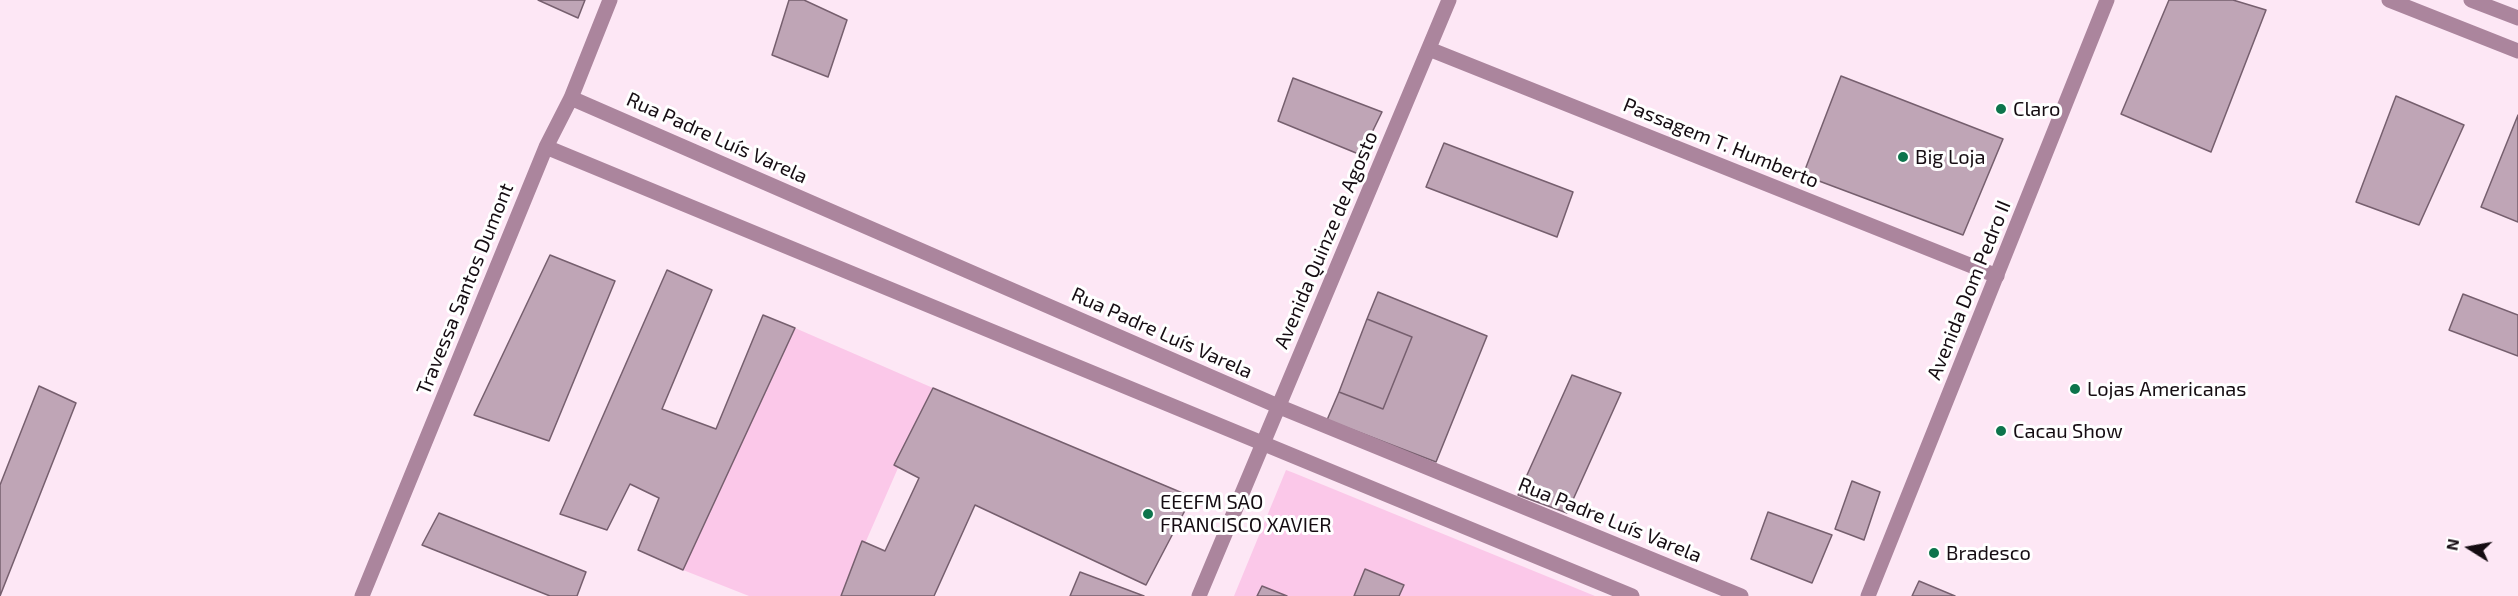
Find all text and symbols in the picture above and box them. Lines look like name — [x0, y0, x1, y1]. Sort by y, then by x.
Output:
street label: Rua Padre Luís Varela — [623, 87, 811, 189]
street label: Passagem T. Humberto — [1620, 93, 1822, 193]
place label: Claro — [2013, 97, 2060, 121]
marker: Claro — [1994, 102, 2008, 116]
street label: Avenida Quinze de Agosto — [1269, 128, 1383, 352]
place label: Big Loja — [1915, 145, 1986, 169]
marker: Big Loja — [1896, 150, 1910, 164]
street label: Travessa Santos Dumont — [412, 180, 518, 398]
street label: Avenida Dom Pedro II — [1922, 197, 2016, 383]
street label: Rua Padre Luís Varela — [1068, 282, 1256, 384]
place label: Lojas Americanas — [2087, 377, 2246, 401]
marker: Lojas Americanas — [2068, 382, 2082, 396]
place label: Cacau Show — [2013, 419, 2123, 443]
marker: Cacau Show — [1994, 424, 2008, 438]
street label: Rua Padre Luís Varela — [1515, 472, 1705, 568]
place label: EEEFM SAO FRANCISCO XAVIER — [1160, 490, 1331, 537]
marker: EEEFM SAO FRANCISCO XAVIER — [1141, 507, 1155, 521]
north arrow — [2440, 518, 2500, 578]
text: N — [2441, 537, 2462, 552]
place label: Bradesco — [1946, 541, 2031, 565]
marker: Bradesco — [1927, 546, 1941, 560]

